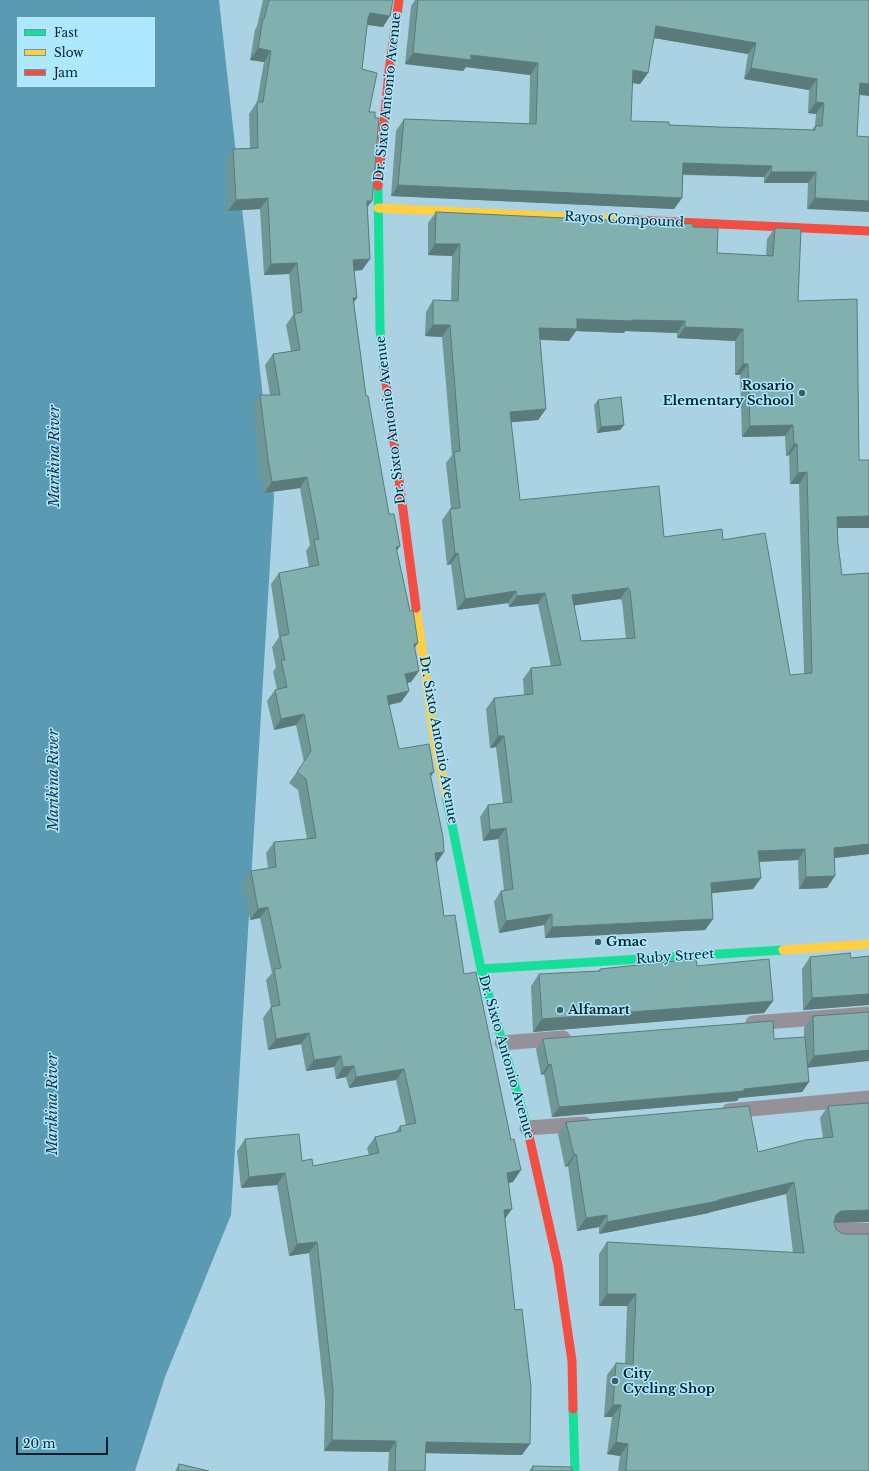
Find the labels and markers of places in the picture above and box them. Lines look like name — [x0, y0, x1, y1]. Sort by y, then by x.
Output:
place label: Rosario Elementary School — [663, 378, 794, 409]
marker: Rosario Elementary School — [797, 388, 807, 398]
place label: Gmac — [606, 934, 647, 950]
marker: Gmac — [593, 937, 603, 947]
place label: Alfamart — [568, 1002, 630, 1018]
marker: Alfamart — [555, 1005, 565, 1015]
place label: City Cycling Shop — [623, 1366, 715, 1397]
marker: City Cycling Shop — [610, 1376, 620, 1386]

